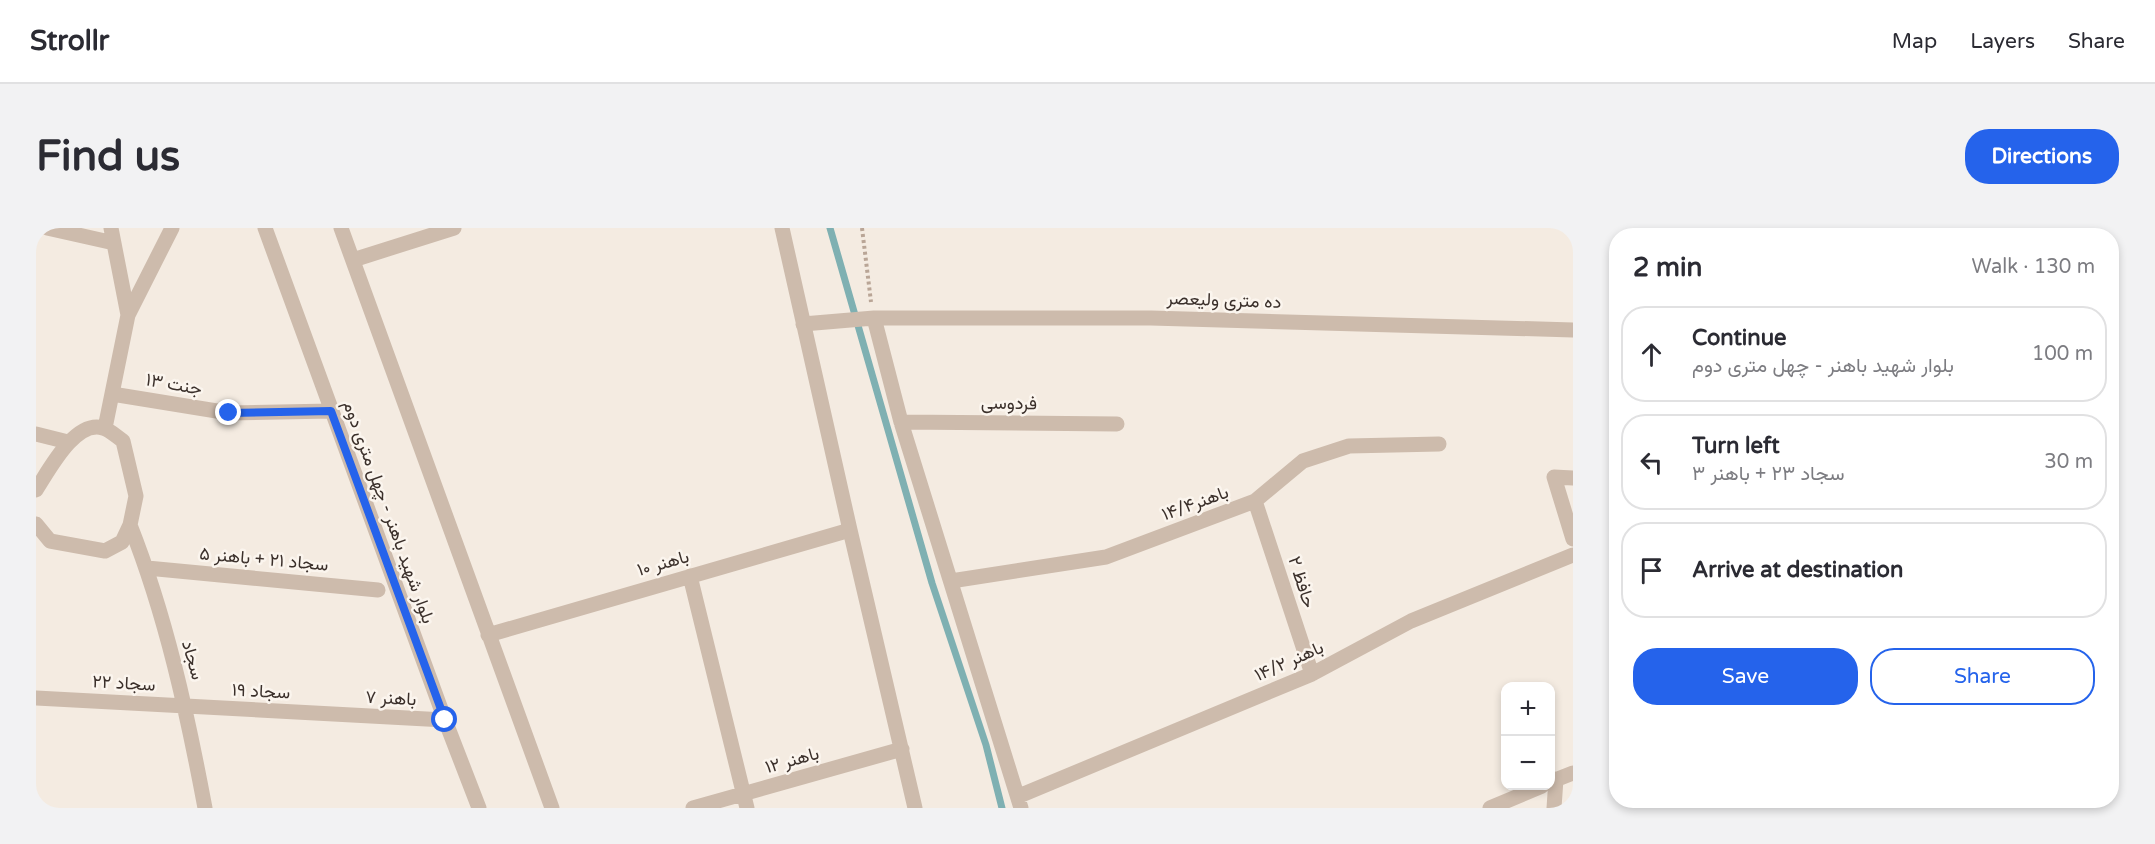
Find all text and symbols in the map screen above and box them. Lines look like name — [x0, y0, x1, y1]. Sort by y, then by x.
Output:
text: Strollr — [30, 24, 109, 58]
text: Map — [1892, 29, 1937, 54]
text: Layers — [1970, 29, 2035, 54]
text: Share — [2068, 29, 2125, 54]
button: Directions — [1965, 129, 2119, 184]
text: Find us — [36, 131, 180, 182]
text: 2 min — [1633, 252, 1702, 283]
text: Walk · 130 m — [1972, 255, 2095, 279]
street label: ده متری ولیعصر — [1165, 287, 1282, 313]
text: Continue — [1692, 325, 1787, 351]
icon: ahead — [1635, 338, 1668, 371]
text: 100 m — [2032, 342, 2093, 366]
text: بلوار شهید باهنر - چهل متری دوم — [1692, 354, 1954, 378]
street label: جنت ۱۳ — [144, 368, 204, 400]
street label: فردوسی — [981, 392, 1037, 414]
street label: بلوار شهید باهنر - چهل متری دوم — [337, 397, 440, 627]
route end — [215, 399, 241, 425]
text: Turn left — [1692, 433, 1780, 459]
icon: left — [1635, 446, 1668, 479]
text: 30 m — [2044, 450, 2093, 474]
text: سجاد ۲۳ + باهنر ۳ — [1692, 462, 1845, 486]
street label: باهنر۱۴/۴ — [1159, 481, 1231, 525]
street label: سجاد ۲۱ + باهنر ۵ — [199, 542, 329, 576]
street label: باهنر ۱۰ — [634, 545, 692, 581]
street label: حافظ ۲ — [1283, 553, 1321, 611]
icon: arrive — [1635, 554, 1668, 587]
text: Arrive at destination — [1692, 557, 1903, 583]
street label: باهنر ۱۴/۲ — [1251, 636, 1327, 686]
street label: سجاد — [177, 638, 209, 682]
button: Save — [1633, 648, 1858, 705]
button: Share — [1870, 648, 2095, 705]
street label: سجاد ۲۲ — [92, 670, 156, 696]
street label: سجاد ۱۹ — [231, 678, 291, 704]
map controls — [1501, 682, 1555, 790]
button: + — [1501, 682, 1555, 736]
street label: باهنر ۷ — [365, 686, 417, 710]
route start — [431, 706, 457, 732]
button: − — [1501, 736, 1555, 790]
street label: باهنر ۱۲ — [763, 742, 821, 778]

